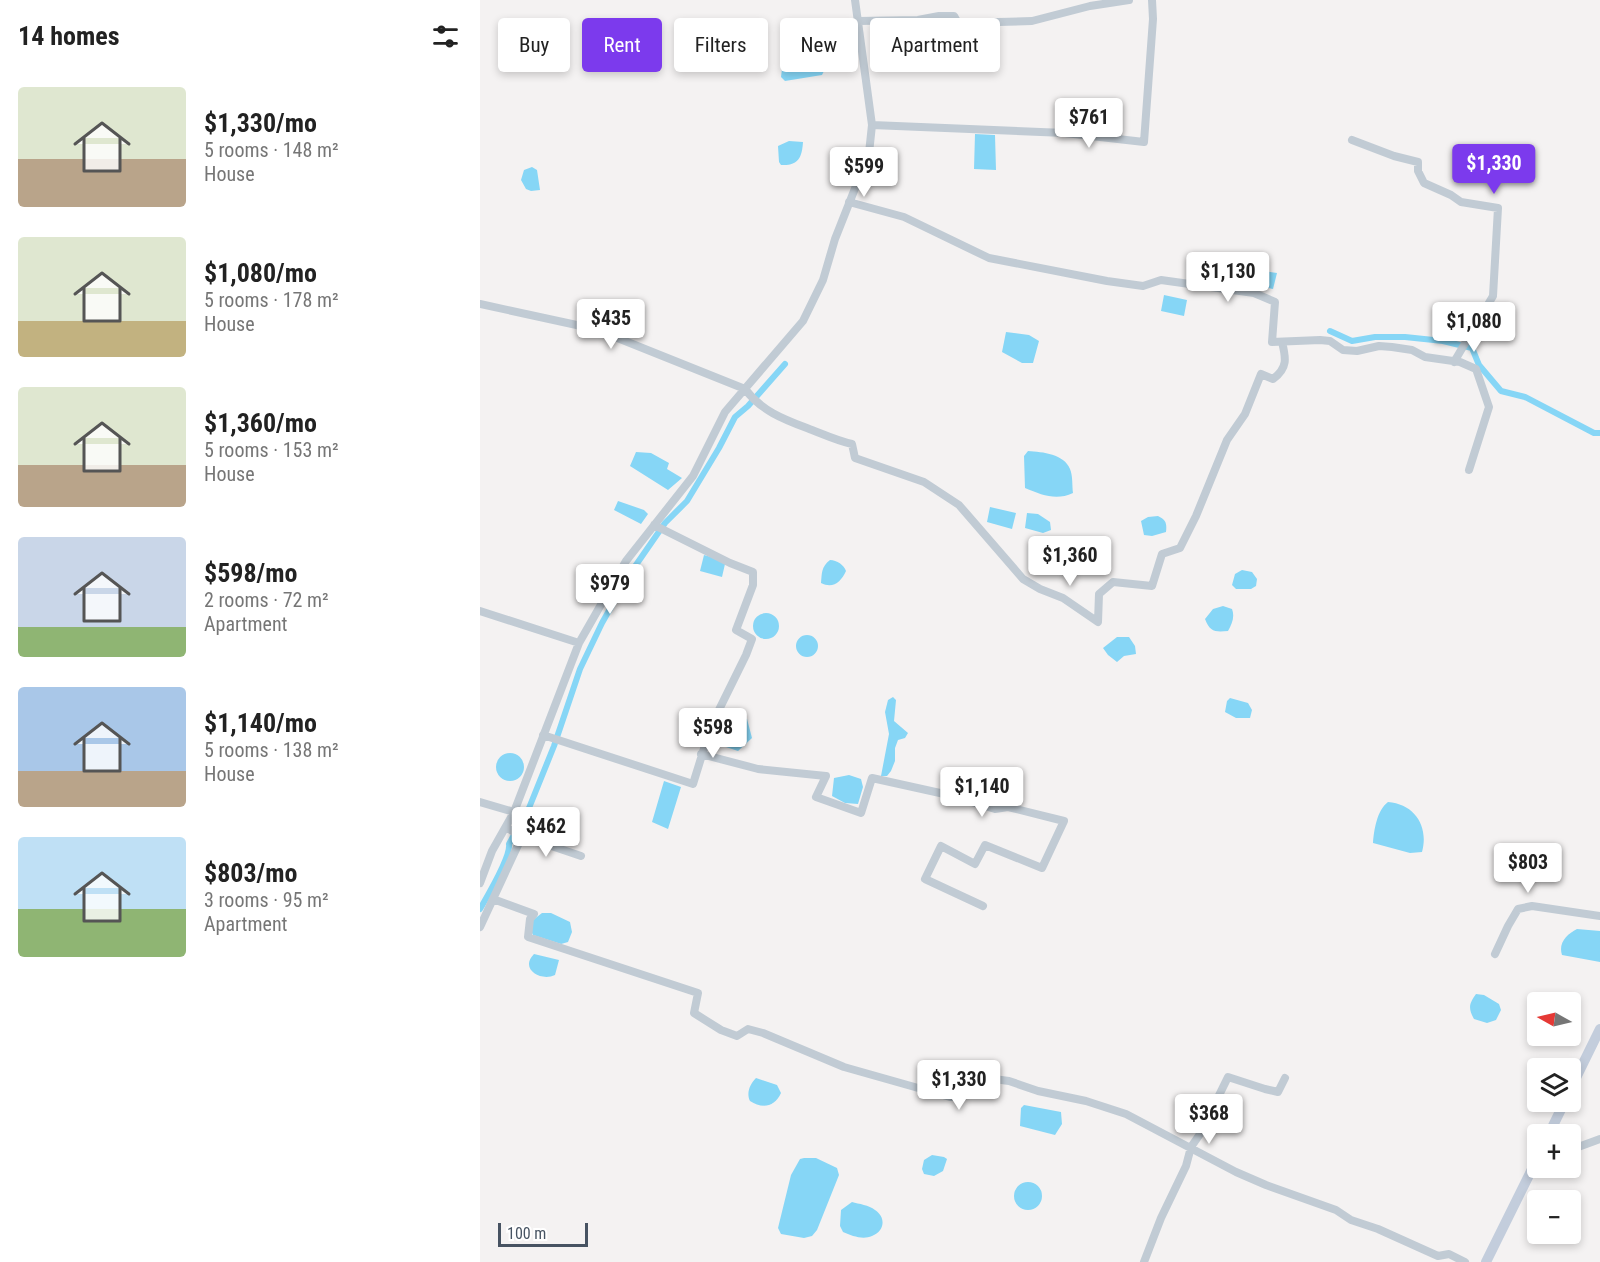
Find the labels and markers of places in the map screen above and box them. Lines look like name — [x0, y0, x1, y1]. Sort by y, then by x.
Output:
pin: $761 — [1053, 98, 1125, 149]
pin: $1,330 — [1445, 144, 1543, 195]
pin: $599 — [828, 147, 900, 198]
pin: $1,130 — [1179, 252, 1277, 303]
pin: $435 — [575, 299, 647, 350]
pin: $1,080 — [1425, 302, 1523, 353]
pin: $1,360 — [1021, 536, 1119, 587]
pin: $979 — [574, 564, 646, 615]
pin: $598 — [677, 708, 749, 759]
pin: $1,140 — [933, 767, 1031, 818]
pin: $462 — [510, 807, 582, 858]
pin: $803 — [1492, 843, 1564, 894]
pin: $1,330 — [910, 1060, 1008, 1111]
pin: $368 — [1173, 1094, 1245, 1145]

